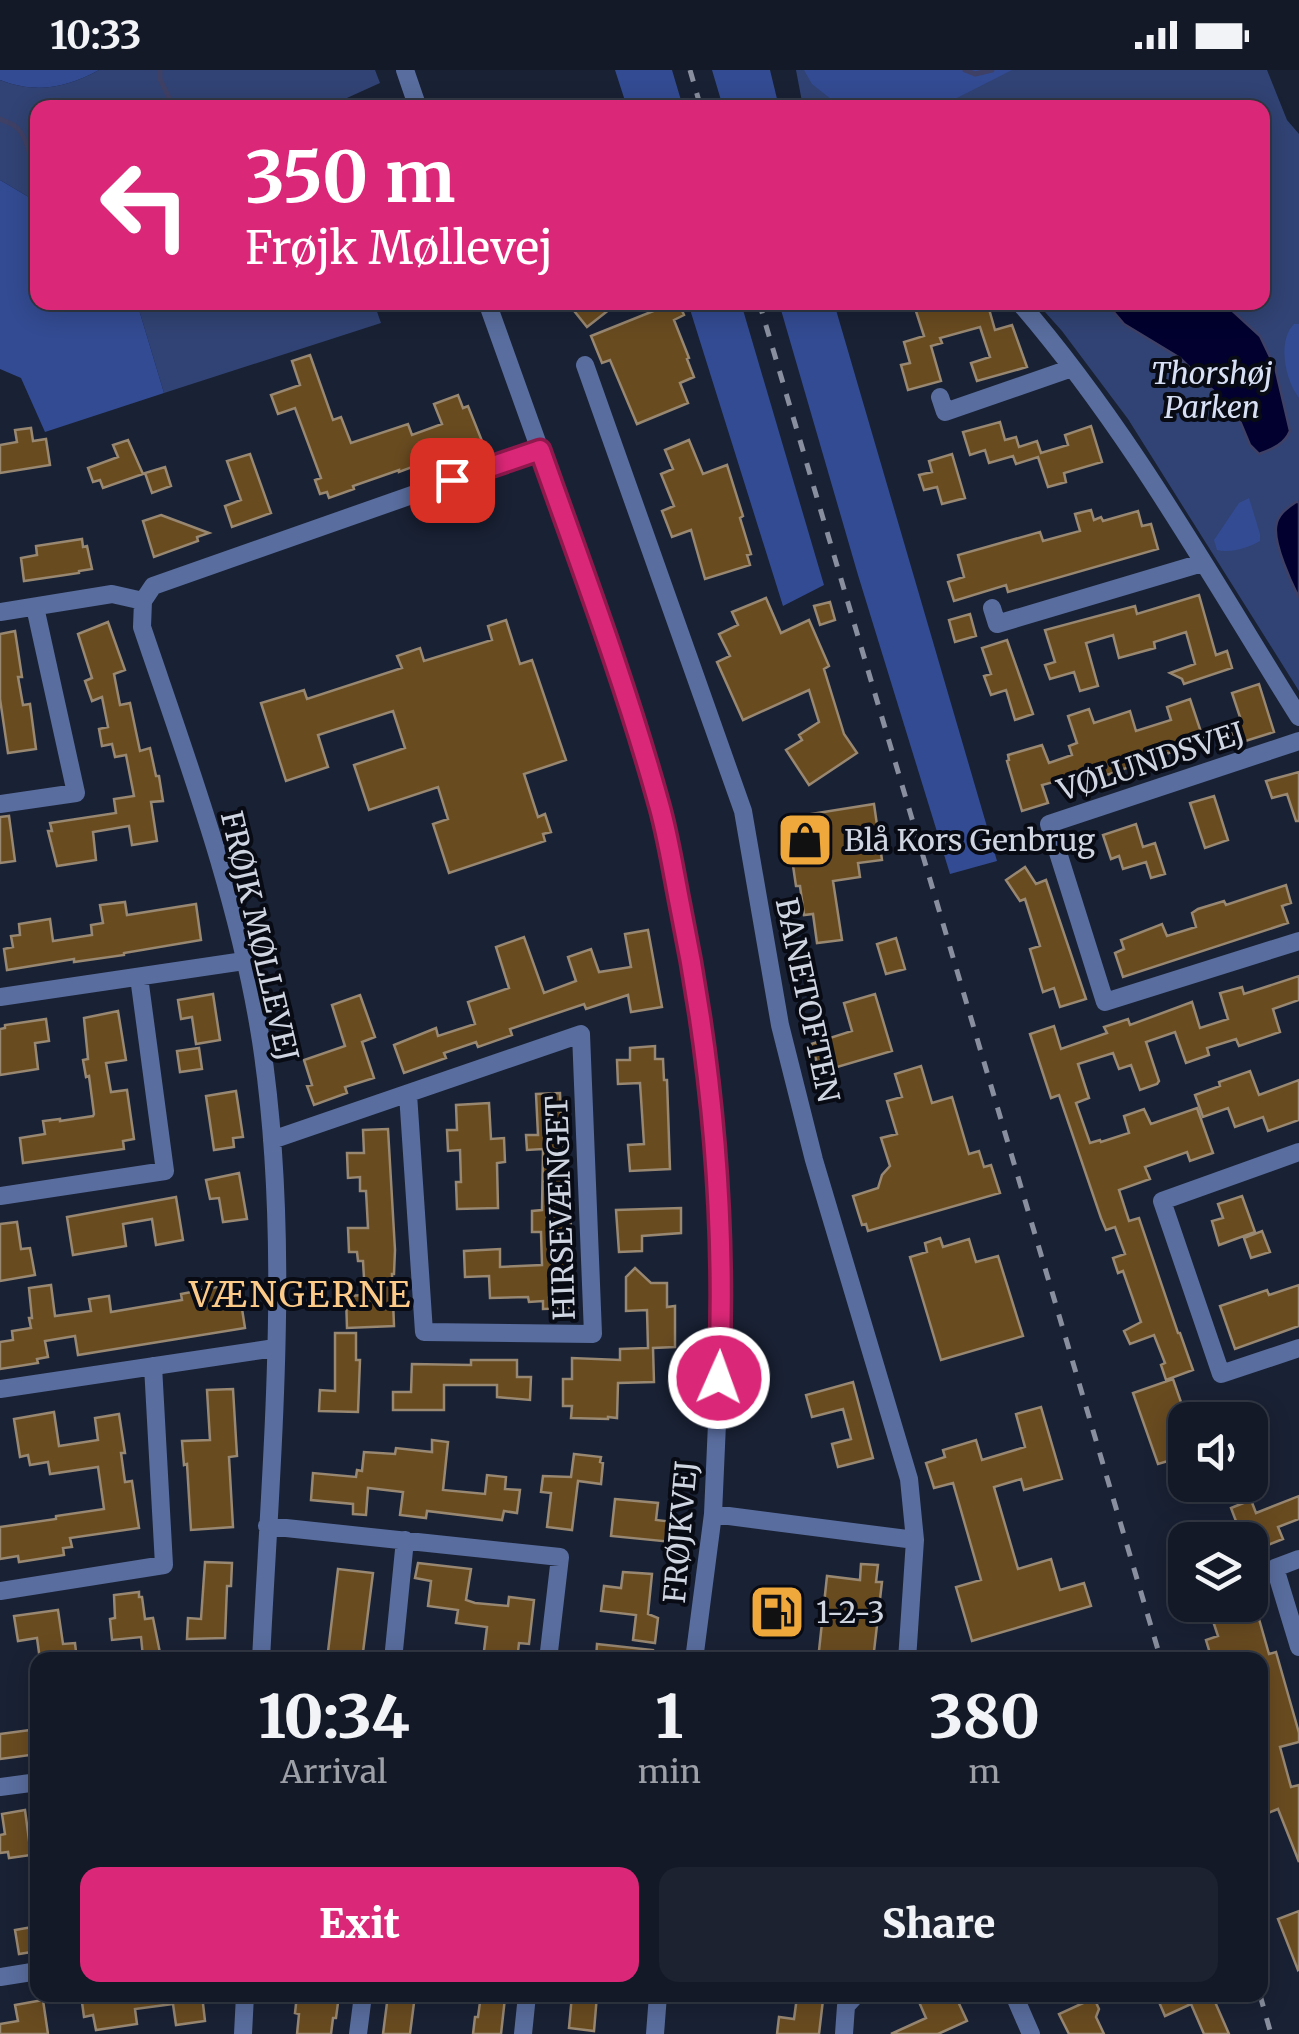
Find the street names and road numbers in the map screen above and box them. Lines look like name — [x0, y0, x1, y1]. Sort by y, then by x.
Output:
street label: VØLUNDSVEJ — [1052, 713, 1249, 809]
street label: FRØJK MØLLEVEJ — [213, 807, 307, 1065]
street label: BANETOFTEN — [768, 894, 848, 1106]
street label: HIRSEVÆNGET — [537, 1095, 583, 1321]
street label: FRØJKVEJ — [655, 1459, 705, 1605]

